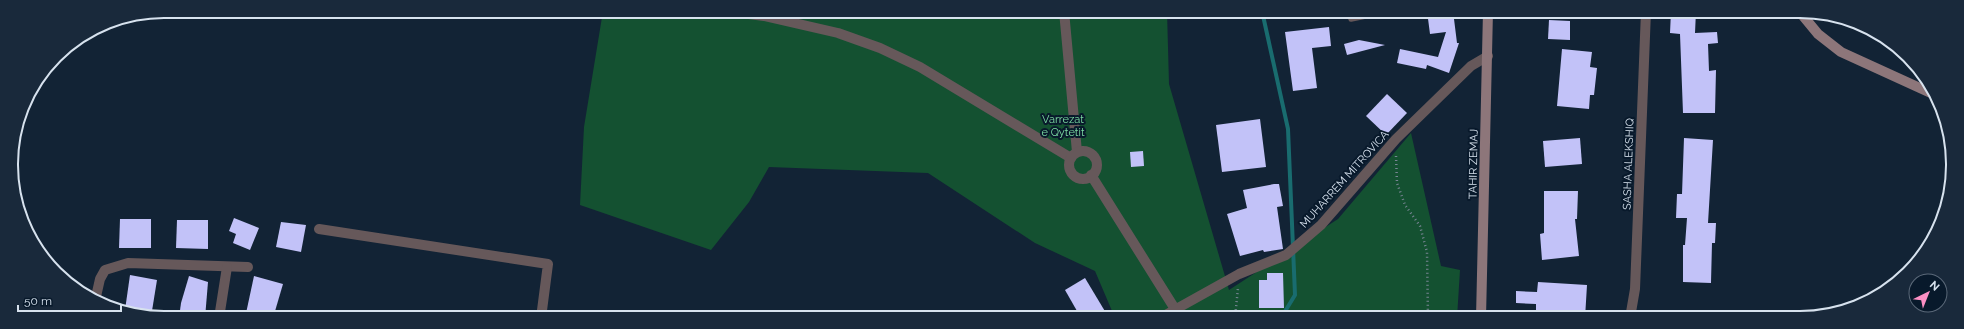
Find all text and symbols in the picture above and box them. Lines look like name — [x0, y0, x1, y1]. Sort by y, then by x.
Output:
park label: Varrezat e Qytetit — [1041, 113, 1085, 139]
street label: SASHA ALEKSHIQ — [1620, 118, 1637, 210]
street label: MUHARREM MITROVICA — [1297, 128, 1392, 231]
street label: TAHIR ZEMAJ — [1466, 129, 1481, 199]
north arrow — [1908, 273, 1948, 313]
text: N — [1927, 278, 1942, 294]
scale bar — [18, 287, 121, 313]
text: 50 m — [24, 294, 52, 308]

